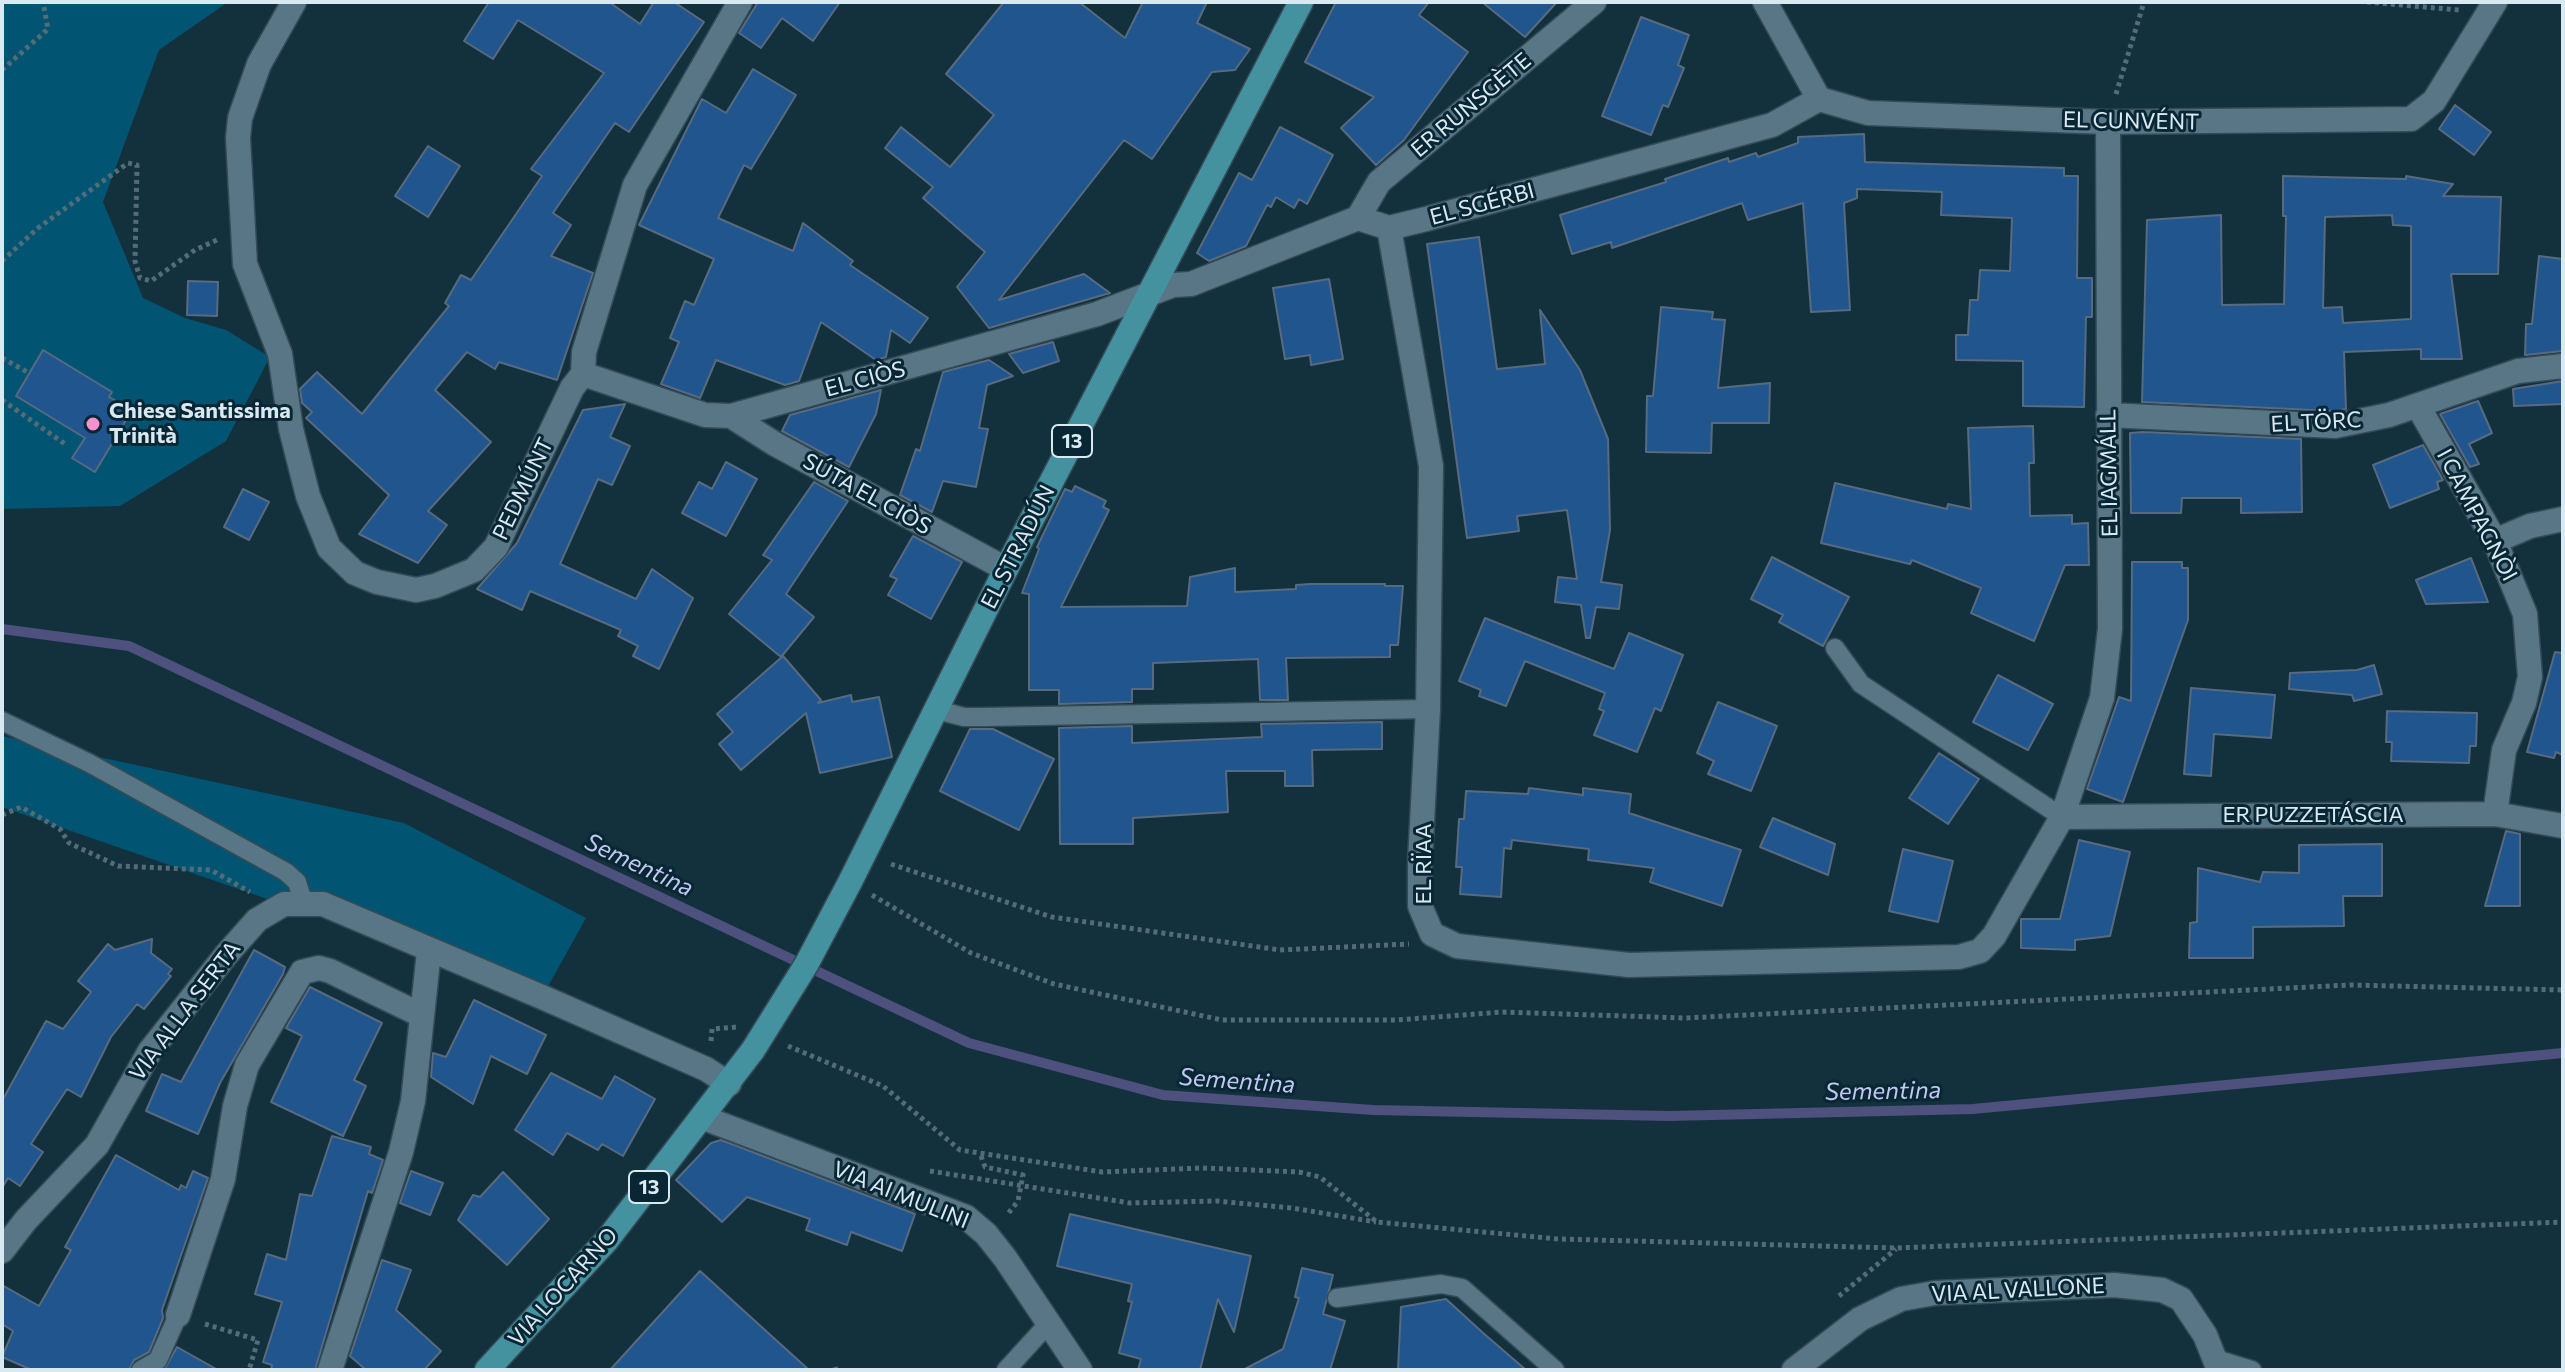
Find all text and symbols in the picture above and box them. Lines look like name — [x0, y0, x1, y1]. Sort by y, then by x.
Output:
street label: ER RUNSGÈTE — [1406, 47, 1536, 163]
street label: EL CUNVÉNT — [2063, 107, 2199, 135]
street label: EL SGÉRBI — [1427, 177, 1537, 231]
street label: EL CIÒS — [822, 356, 908, 402]
place label: Chiese Santissima Trinità — [109, 398, 291, 450]
street label: EL TÖRC — [2270, 406, 2362, 438]
street label: EL IAGMÁLL — [2095, 409, 2123, 537]
marker: Chiese Santissima Trinità — [84, 415, 102, 433]
road number: 13 — [1052, 425, 1092, 457]
street label: PEDMÚNT — [487, 434, 559, 544]
street label: I CAMPAGNÒI — [2431, 444, 2523, 586]
street label: SÚTA EL CIÒS — [798, 448, 936, 540]
street label: EL STRADÚN — [976, 481, 1060, 613]
street label: ER PUZZETÁSCIA — [2222, 802, 2404, 828]
street label: EL RÏAA — [1411, 823, 1437, 905]
water label: Sementina — [580, 827, 698, 903]
street label: VIA ALLA SERTA — [124, 936, 246, 1086]
water label: Sementina — [1178, 1063, 1296, 1099]
water label: Sementina — [1825, 1076, 1941, 1106]
street label: VIA AI MULINI — [829, 1156, 973, 1234]
road number: 13 — [629, 1171, 669, 1203]
street label: VIA LOCARNO — [503, 1222, 623, 1352]
street label: VIA AL VALLONE — [1931, 1272, 2105, 1308]

